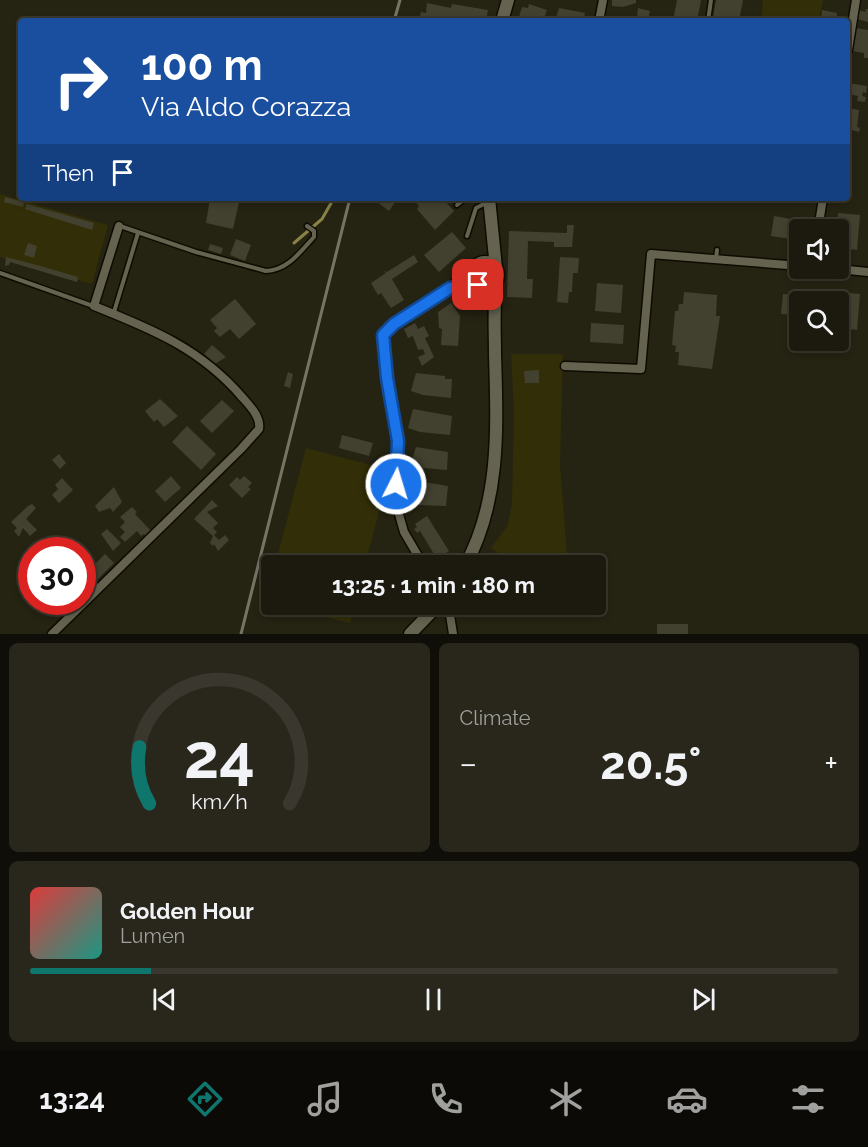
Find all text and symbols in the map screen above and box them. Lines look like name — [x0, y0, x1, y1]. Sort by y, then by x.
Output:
text: 100 m — [141, 41, 263, 90]
icon: right — [42, 42, 120, 120]
text: Via Aldo Corazza — [141, 91, 351, 122]
icon: arrive — [106, 156, 139, 189]
text: Then — [42, 160, 94, 186]
map controls — [789, 219, 849, 351]
button: sound — [789, 219, 849, 279]
pin — [452, 259, 503, 310]
icon: arrive — [461, 268, 494, 301]
button: search — [789, 291, 849, 351]
position arrow — [364, 452, 428, 516]
speed limit sign: 30 — [18, 537, 96, 615]
text: 13:25 · 1 min · 180 m — [332, 572, 535, 598]
text: Climate — [460, 706, 531, 730]
text: 24 — [184, 719, 255, 793]
text: 20.5° — [600, 737, 701, 790]
text: − — [460, 744, 477, 783]
text: + — [824, 744, 838, 783]
text: km/h — [191, 790, 248, 815]
text: Golden Hour — [120, 898, 254, 924]
text: Lumen — [120, 924, 185, 948]
icon: previous — [148, 983, 181, 1016]
icon: pause — [417, 983, 450, 1016]
icon: next — [687, 983, 720, 1016]
icon: directions — [184, 1078, 226, 1120]
icon: music — [304, 1078, 346, 1120]
icon: phone — [425, 1078, 467, 1120]
icon: climate — [545, 1078, 587, 1120]
icon: car — [666, 1078, 708, 1120]
icon: filters — [787, 1078, 829, 1120]
text: 13:24 — [39, 1084, 105, 1115]

